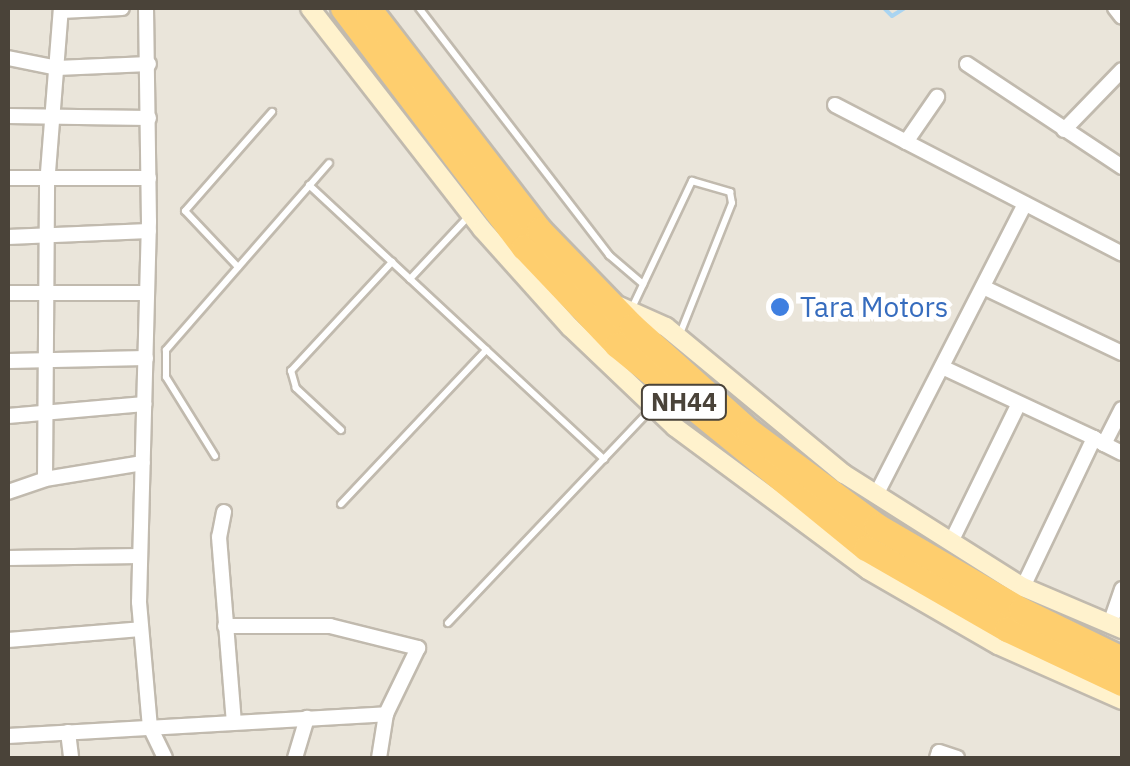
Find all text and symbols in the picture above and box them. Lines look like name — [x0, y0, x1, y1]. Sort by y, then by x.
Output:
place label: Tara Motors — [800, 290, 948, 324]
marker: Tara Motors — [769, 296, 791, 318]
road number: NH44 — [639, 382, 729, 422]

